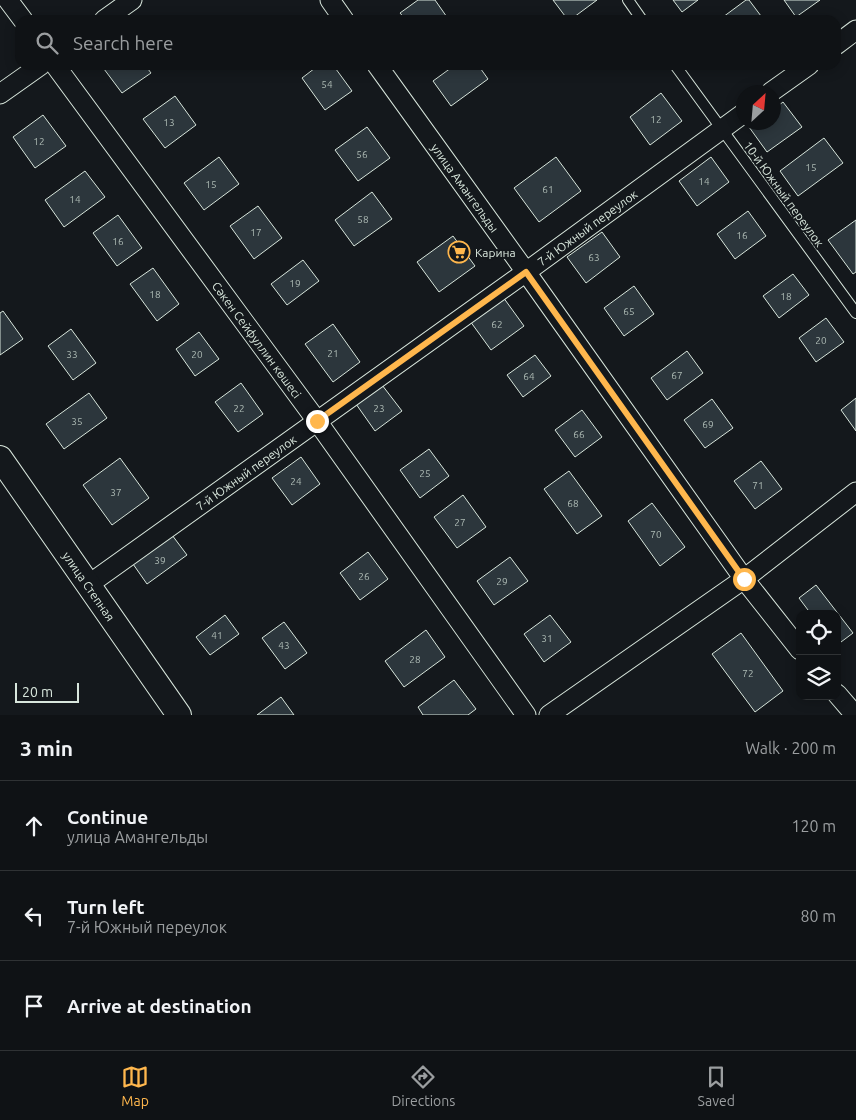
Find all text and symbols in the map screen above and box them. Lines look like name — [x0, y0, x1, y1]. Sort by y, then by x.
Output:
search box — [15, 15, 841, 70]
icon: search — [33, 29, 61, 57]
text: Search here — [73, 32, 173, 54]
house number: 54 — [321, 79, 333, 90]
north arrow — [736, 85, 781, 130]
house number: 12 — [650, 114, 662, 125]
house number: 13 — [163, 117, 175, 128]
house number: 12 — [33, 136, 45, 147]
street label: 10-й Южный переулок — [741, 139, 827, 249]
street label: улица Амангельды — [429, 141, 501, 234]
house number: 56 — [356, 149, 368, 160]
house number: 15 — [805, 162, 817, 173]
house number: 14 — [698, 176, 710, 187]
house number: 15 — [205, 179, 217, 190]
house number: 61 — [542, 184, 554, 195]
street label: 7-й Южный переулок — [535, 187, 639, 268]
house number: 14 — [69, 194, 81, 205]
house number: 58 — [357, 214, 369, 225]
house number: 17 — [250, 227, 262, 238]
house number: 16 — [736, 230, 748, 241]
house number: 16 — [112, 236, 124, 247]
supermarket icon: Карина — [447, 240, 471, 264]
place label: Карина — [475, 246, 516, 259]
house number: 63 — [588, 252, 600, 263]
house number: 19 — [289, 278, 301, 289]
street label: Сәкен Сейфуллин көшесі — [210, 279, 304, 400]
house number: 18 — [149, 289, 161, 300]
house number: 18 — [780, 291, 792, 302]
house number: 65 — [623, 306, 635, 317]
house number: 62 — [491, 319, 503, 330]
house number: 20 — [815, 335, 827, 346]
house number: 21 — [327, 348, 339, 359]
house number: 33 — [66, 349, 78, 360]
house number: 20 — [191, 349, 203, 360]
house number: 67 — [671, 370, 683, 381]
house number: 64 — [523, 371, 535, 382]
house number: 22 — [233, 403, 245, 414]
house number: 23 — [373, 403, 385, 414]
route end — [306, 410, 329, 433]
house number: 35 — [71, 416, 83, 427]
house number: 69 — [702, 419, 714, 430]
house number: 66 — [573, 429, 585, 440]
street label: 7-й Южный переулок — [193, 432, 298, 512]
house number: 25 — [419, 468, 431, 479]
house number: 24 — [290, 476, 302, 487]
house number: 71 — [752, 480, 764, 491]
house number: 37 — [110, 487, 122, 498]
house number: 68 — [567, 498, 579, 509]
house number: 27 — [454, 517, 466, 528]
house number: 70 — [650, 529, 662, 540]
street label: улица Степная — [61, 549, 118, 623]
house number: 39 — [154, 555, 166, 566]
route start — [733, 568, 756, 591]
house number: 26 — [358, 571, 370, 582]
house number: 29 — [496, 576, 508, 587]
map controls — [796, 610, 841, 700]
button: locate — [796, 610, 841, 655]
house number: 41 — [211, 630, 223, 641]
house number: 31 — [541, 633, 553, 644]
house number: 43 — [278, 640, 290, 651]
house number: 28 — [409, 654, 421, 665]
button: layers — [796, 655, 841, 700]
house number: 72 — [742, 668, 754, 679]
scale bar — [15, 680, 79, 703]
text: 20 m — [22, 684, 53, 700]
text: 3 min — [20, 736, 73, 760]
text: Walk · 200 m — [745, 739, 836, 757]
text: Continue — [67, 806, 148, 828]
icon: ahead — [20, 812, 48, 840]
text: 120 m — [791, 817, 836, 835]
text: улица Амангельды — [67, 828, 208, 846]
text: Turn left — [67, 896, 145, 918]
icon: left — [20, 902, 48, 930]
text: 80 m — [800, 907, 836, 925]
text: 7-й Южный переулок — [67, 918, 227, 936]
icon: arrive — [20, 992, 48, 1020]
text: Arrive at destination — [67, 995, 252, 1017]
tab: Map — [121, 1063, 149, 1109]
tab: Directions — [391, 1063, 455, 1109]
tab: Saved — [698, 1063, 735, 1109]

